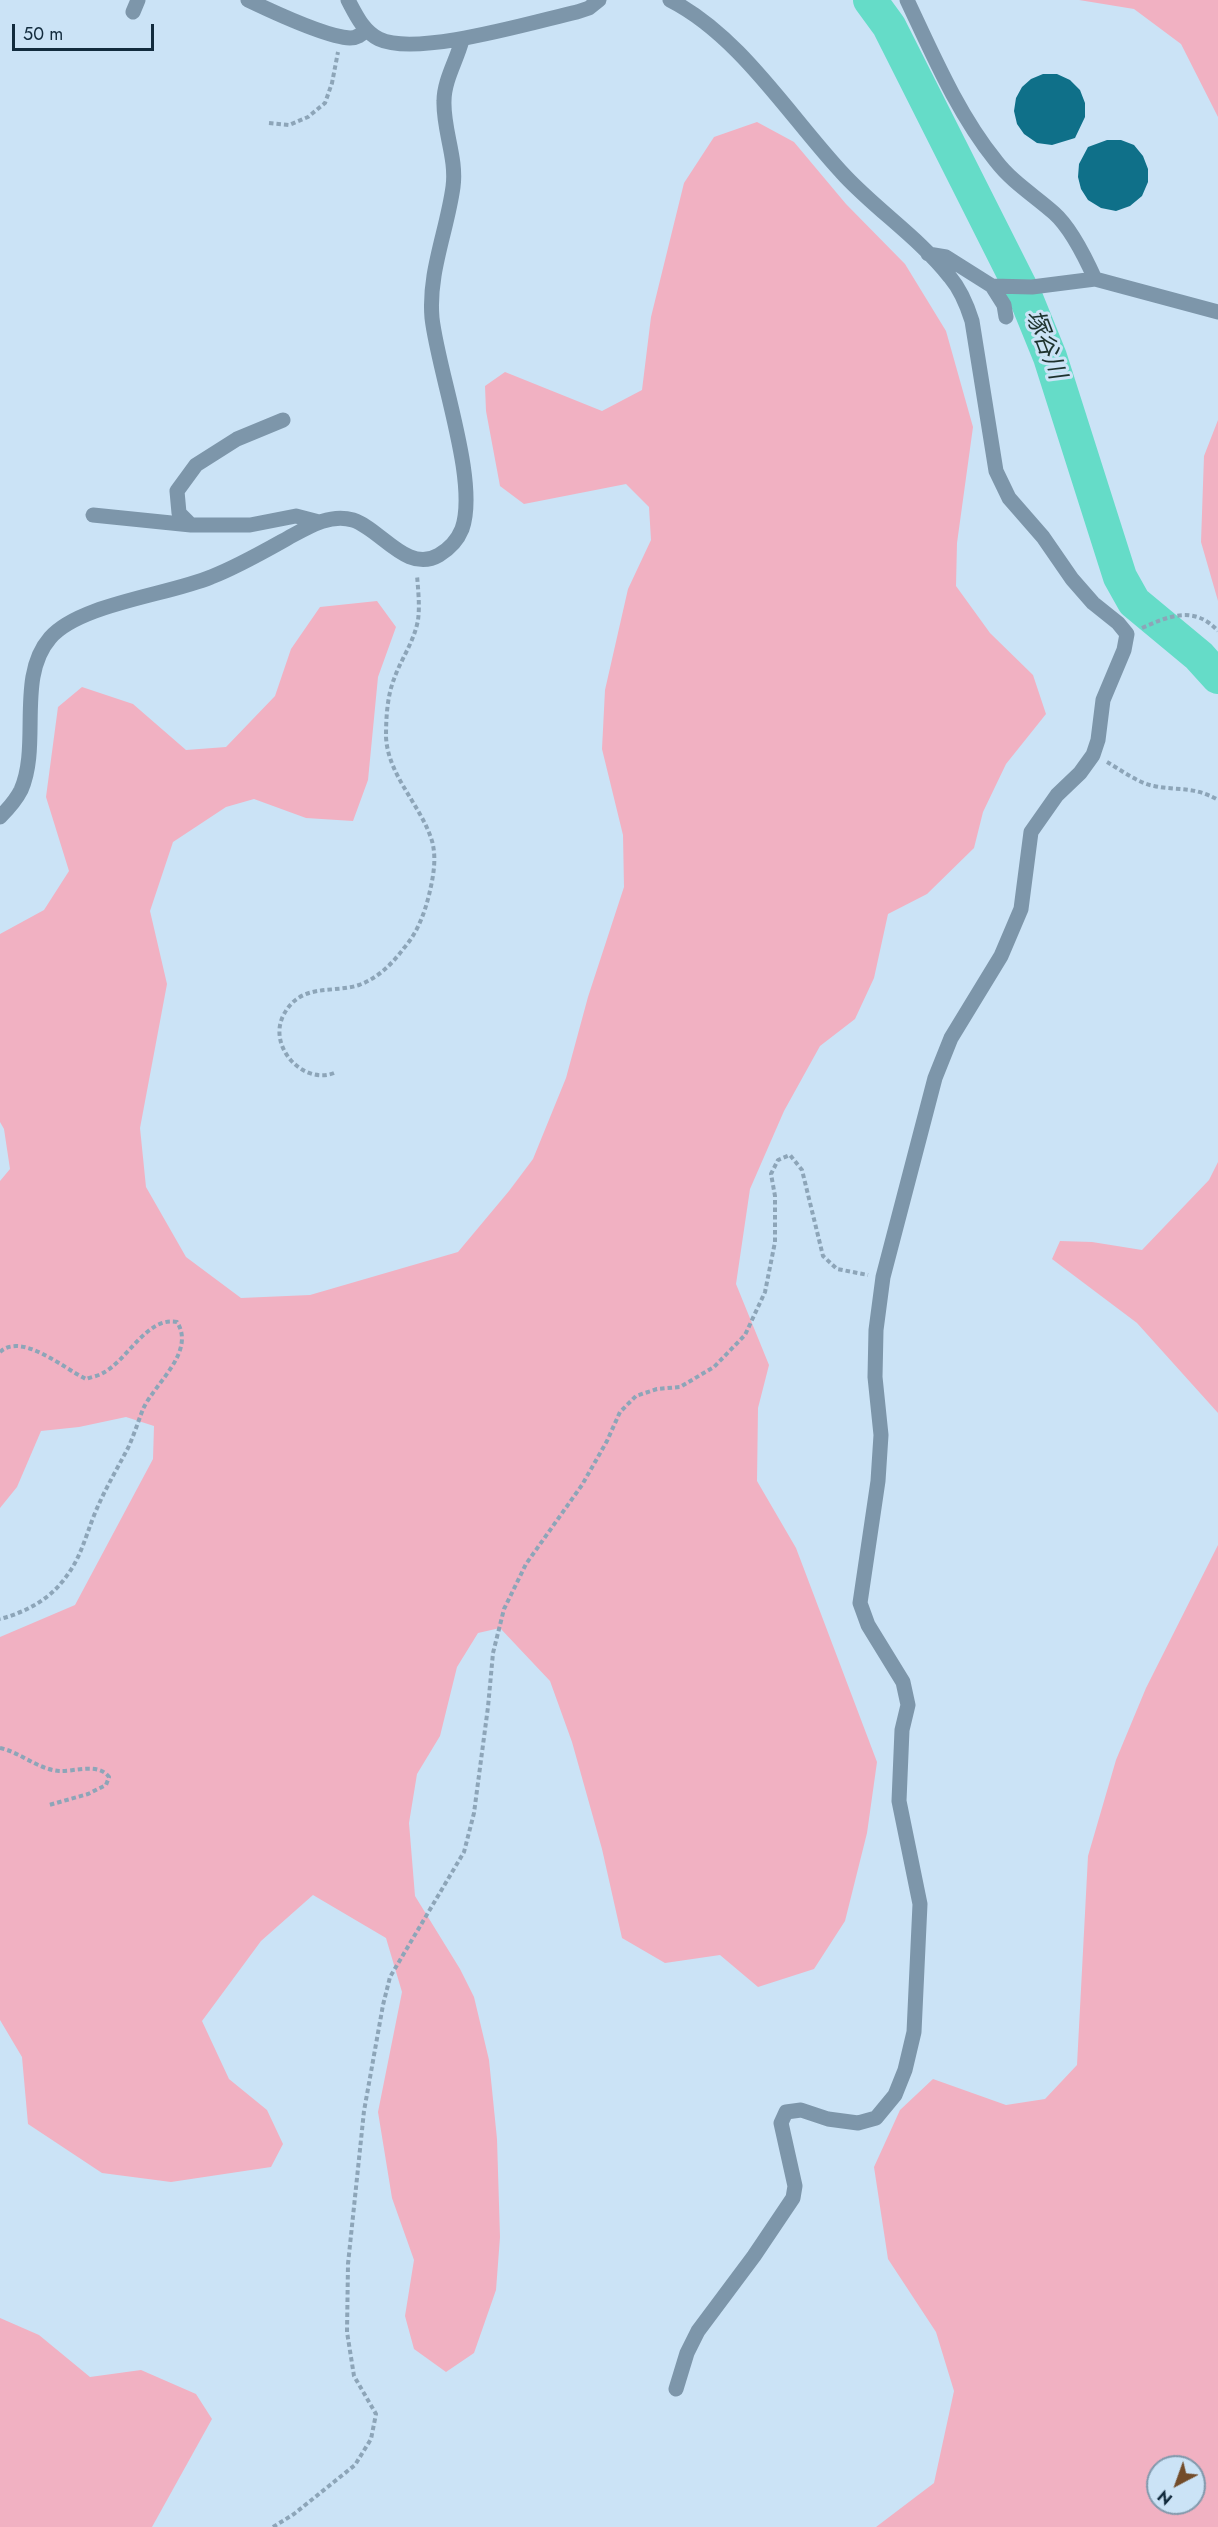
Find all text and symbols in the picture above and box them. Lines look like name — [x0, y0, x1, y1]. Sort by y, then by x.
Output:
scale bar — [15, 12, 158, 50]
text: 50 m — [23, 21, 63, 47]
water label: 塚谷川 — [1018, 306, 1070, 384]
north arrow — [1146, 2455, 1206, 2515]
text: N — [1153, 2485, 1178, 2510]

